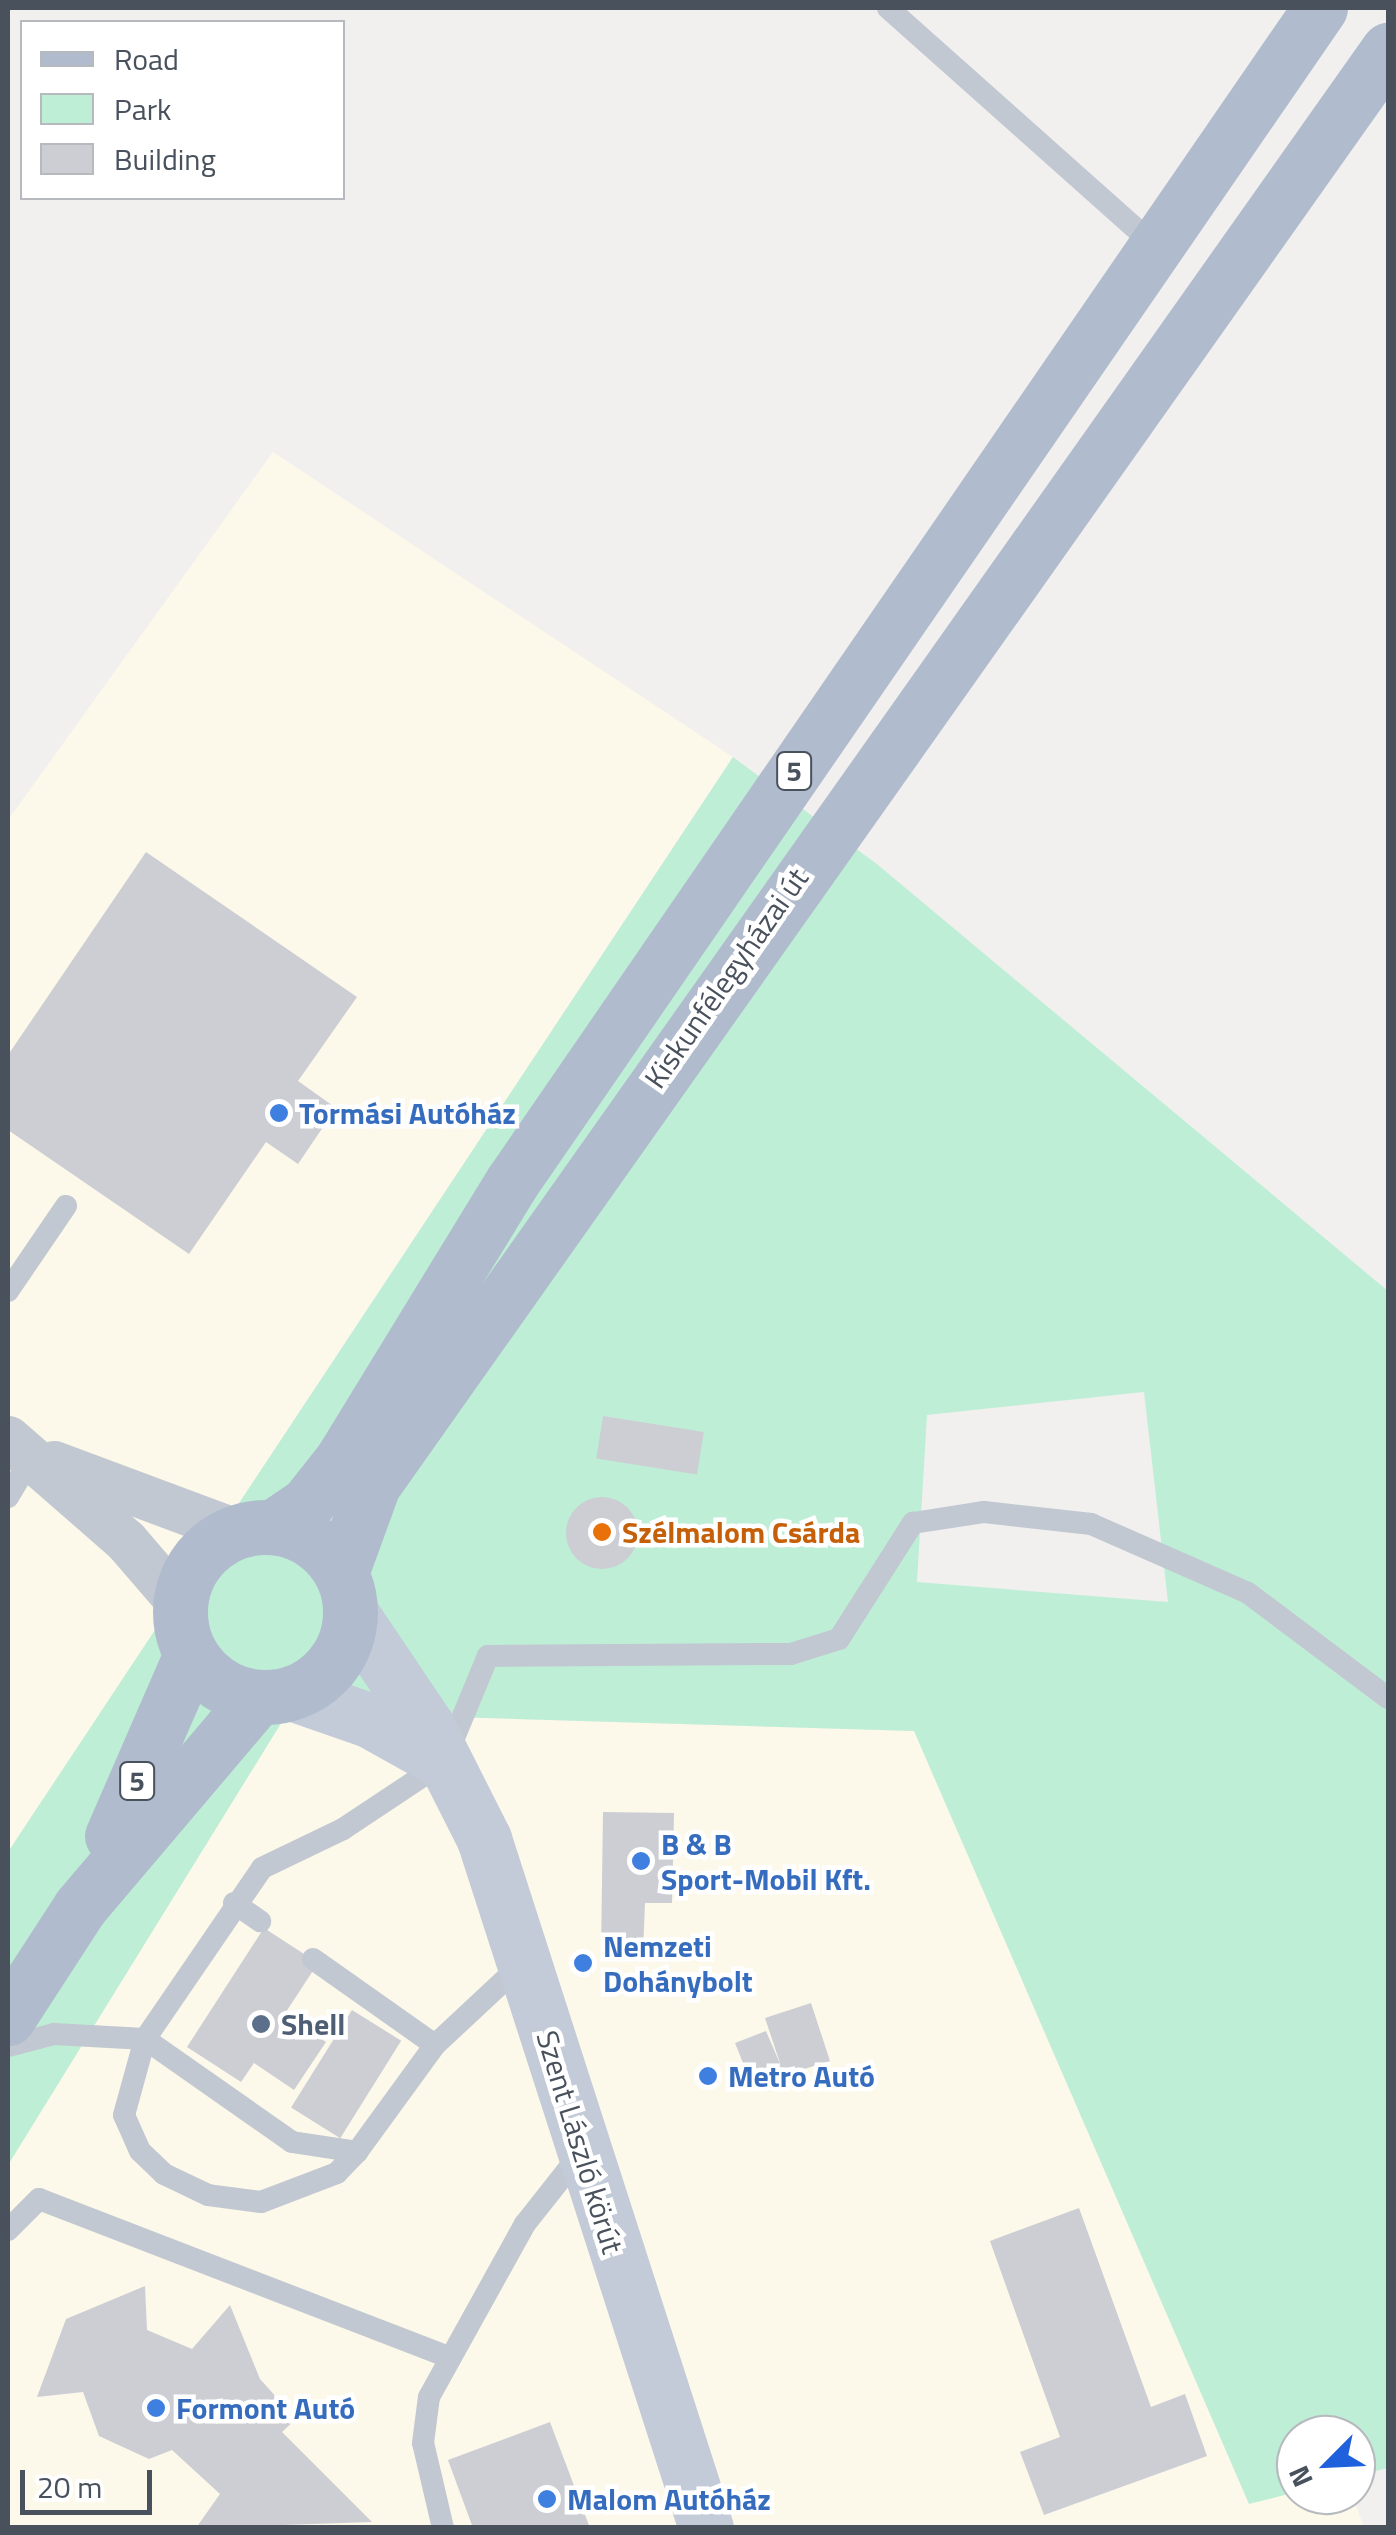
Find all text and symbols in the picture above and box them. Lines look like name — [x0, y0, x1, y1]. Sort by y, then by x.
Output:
legend — [20, 20, 345, 200]
text: Road — [114, 36, 179, 82]
text: Park — [114, 86, 171, 132]
text: Building — [114, 136, 216, 182]
road number: 5 — [774, 748, 814, 794]
street label: Kiskunfélegyházai út — [637, 861, 815, 1095]
place label: Tormási Autóház — [299, 1095, 516, 1131]
marker: Tormási Autóház — [268, 1102, 290, 1124]
place label: Szélmalom Csárda — [622, 1514, 860, 1550]
marker: Szélmalom Csárda — [591, 1521, 613, 1543]
road number: 5 — [117, 1758, 157, 1804]
place label: B & B Sport-Mobil Kft. — [661, 1826, 871, 1896]
marker: B & B Sport-Mobil Kft. — [630, 1850, 652, 1872]
place label: Nemzeti Dohánybolt — [603, 1928, 753, 1998]
marker: Nemzeti Dohánybolt — [572, 1952, 594, 1974]
place label: Shell — [281, 2006, 345, 2042]
marker: Shell — [250, 2013, 272, 2035]
street label: Szent László körút — [529, 2026, 631, 2258]
place label: Metro Autó — [728, 2058, 875, 2094]
marker: Metro Autó — [697, 2065, 719, 2087]
place label: Formont Autó — [176, 2390, 355, 2426]
marker: Formont Autó — [145, 2397, 167, 2419]
north arrow — [1276, 2415, 1376, 2515]
scale bar — [25, 2450, 158, 2512]
text: N — [1276, 2459, 1324, 2494]
text: 20 m — [37, 2464, 102, 2510]
place label: Malom Autóház — [567, 2481, 771, 2517]
marker: Malom Autóház — [536, 2488, 558, 2510]

